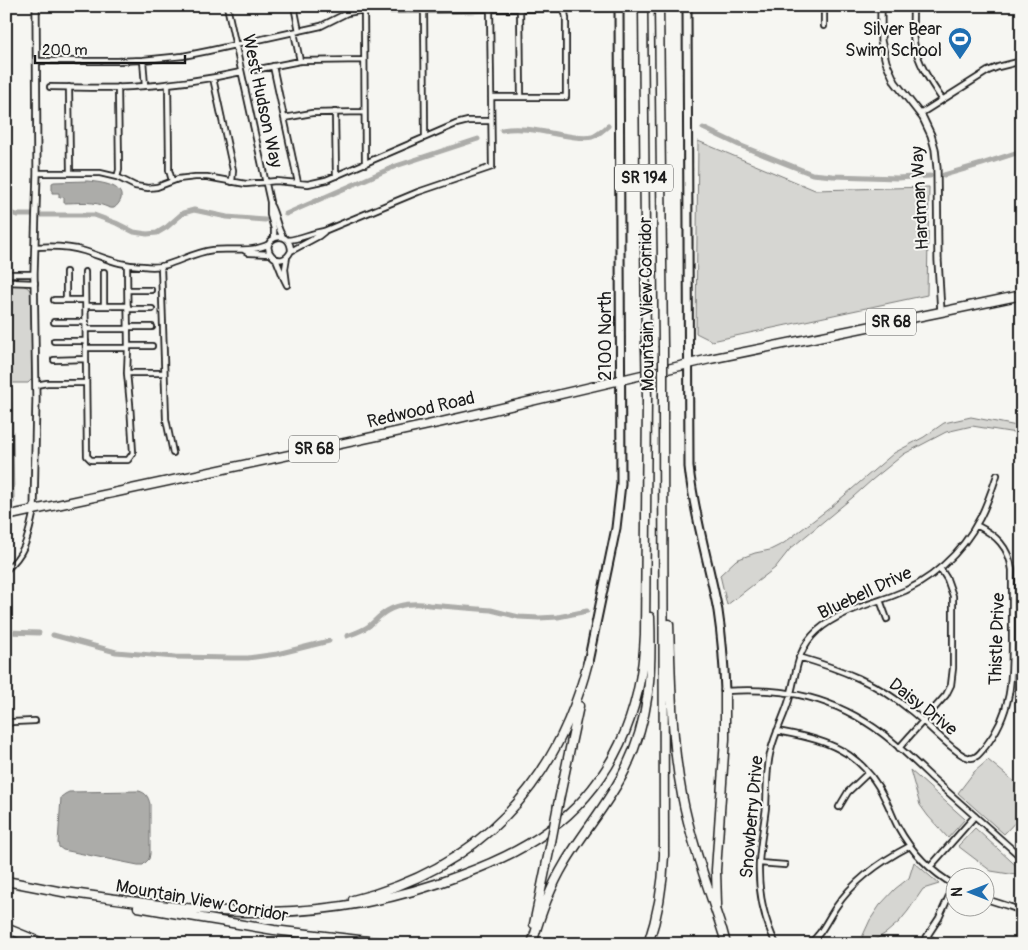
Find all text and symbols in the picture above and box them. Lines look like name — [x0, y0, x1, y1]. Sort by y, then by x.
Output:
place label: Silver Bear Swim School — [845, 18, 943, 62]
sports icon: Silver Bear Swim School — [947, 26, 973, 60]
scale bar — [35, 32, 185, 64]
street label: West Hudson Way — [237, 32, 287, 170]
text: 200 m — [42, 41, 87, 60]
street label: Hardman Way — [906, 145, 934, 251]
road number: SR 194 — [615, 164, 673, 192]
street label: Mountain View Corridor — [634, 216, 660, 392]
street label: 2100 North — [594, 291, 617, 381]
road number: SR 68 — [866, 308, 916, 336]
street label: Redwood Road — [365, 386, 477, 434]
road number: SR 68 — [289, 436, 339, 462]
street label: Bluebell Drive — [814, 561, 916, 625]
street label: Thistle Drive — [984, 592, 1010, 686]
street label: Daisy Drive — [884, 673, 962, 741]
street label: Snowberry Drive — [735, 754, 769, 879]
north arrow — [946, 868, 996, 918]
street label: Mountain View Corridor — [114, 875, 291, 928]
text: N — [949, 887, 966, 897]

